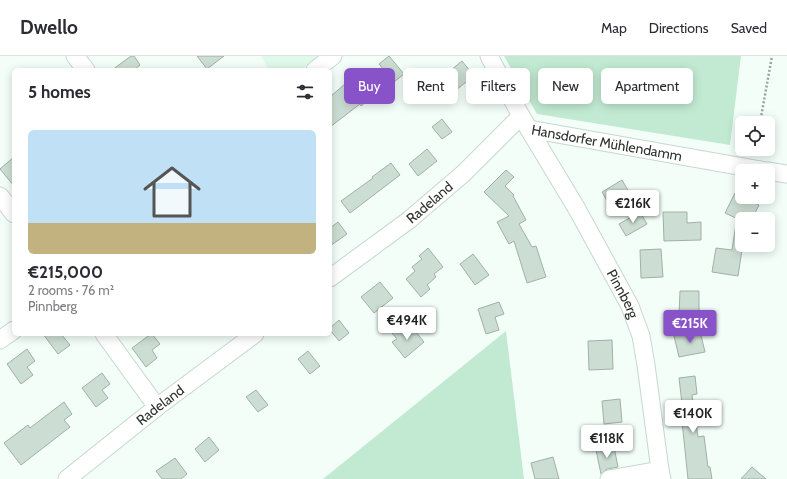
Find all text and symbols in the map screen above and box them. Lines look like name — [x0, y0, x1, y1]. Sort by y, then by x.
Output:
text: Dwello — [20, 16, 78, 39]
text: Map — [601, 19, 627, 37]
text: Directions — [649, 19, 709, 37]
text: Saved — [731, 19, 767, 37]
chip: Buy — [344, 68, 395, 104]
chip: Rent — [403, 68, 458, 104]
chip: Filters — [466, 68, 530, 104]
chip: New — [538, 68, 593, 104]
chip: Apartment — [601, 68, 693, 104]
icon: filters — [294, 81, 316, 103]
text: 5 homes — [28, 82, 91, 102]
map controls — [735, 116, 775, 252]
button: locate — [735, 116, 775, 156]
street label: Hansdorfer Mühlendamm — [530, 121, 684, 165]
icon: home — [136, 156, 208, 228]
button: + — [735, 164, 775, 204]
street label: Radeland — [402, 178, 457, 227]
pin: €216K — [605, 190, 661, 224]
text: €216K — [615, 195, 651, 211]
button: − — [735, 212, 775, 252]
text: €215,000 — [28, 262, 103, 282]
street label: Pinnberg — [603, 266, 643, 322]
text: 2 rooms · 76 m² — [28, 282, 114, 298]
text: Pinnberg — [28, 298, 77, 314]
pin: €494K — [379, 307, 435, 341]
pin: €215K — [662, 310, 718, 344]
text: €494K — [387, 312, 427, 328]
text: €215K — [672, 315, 708, 331]
street label: Radeland — [133, 381, 188, 429]
pin: €140K — [665, 400, 721, 434]
text: €140K — [674, 405, 712, 421]
pin: €118K — [579, 425, 635, 459]
text: €118K — [590, 430, 624, 446]

